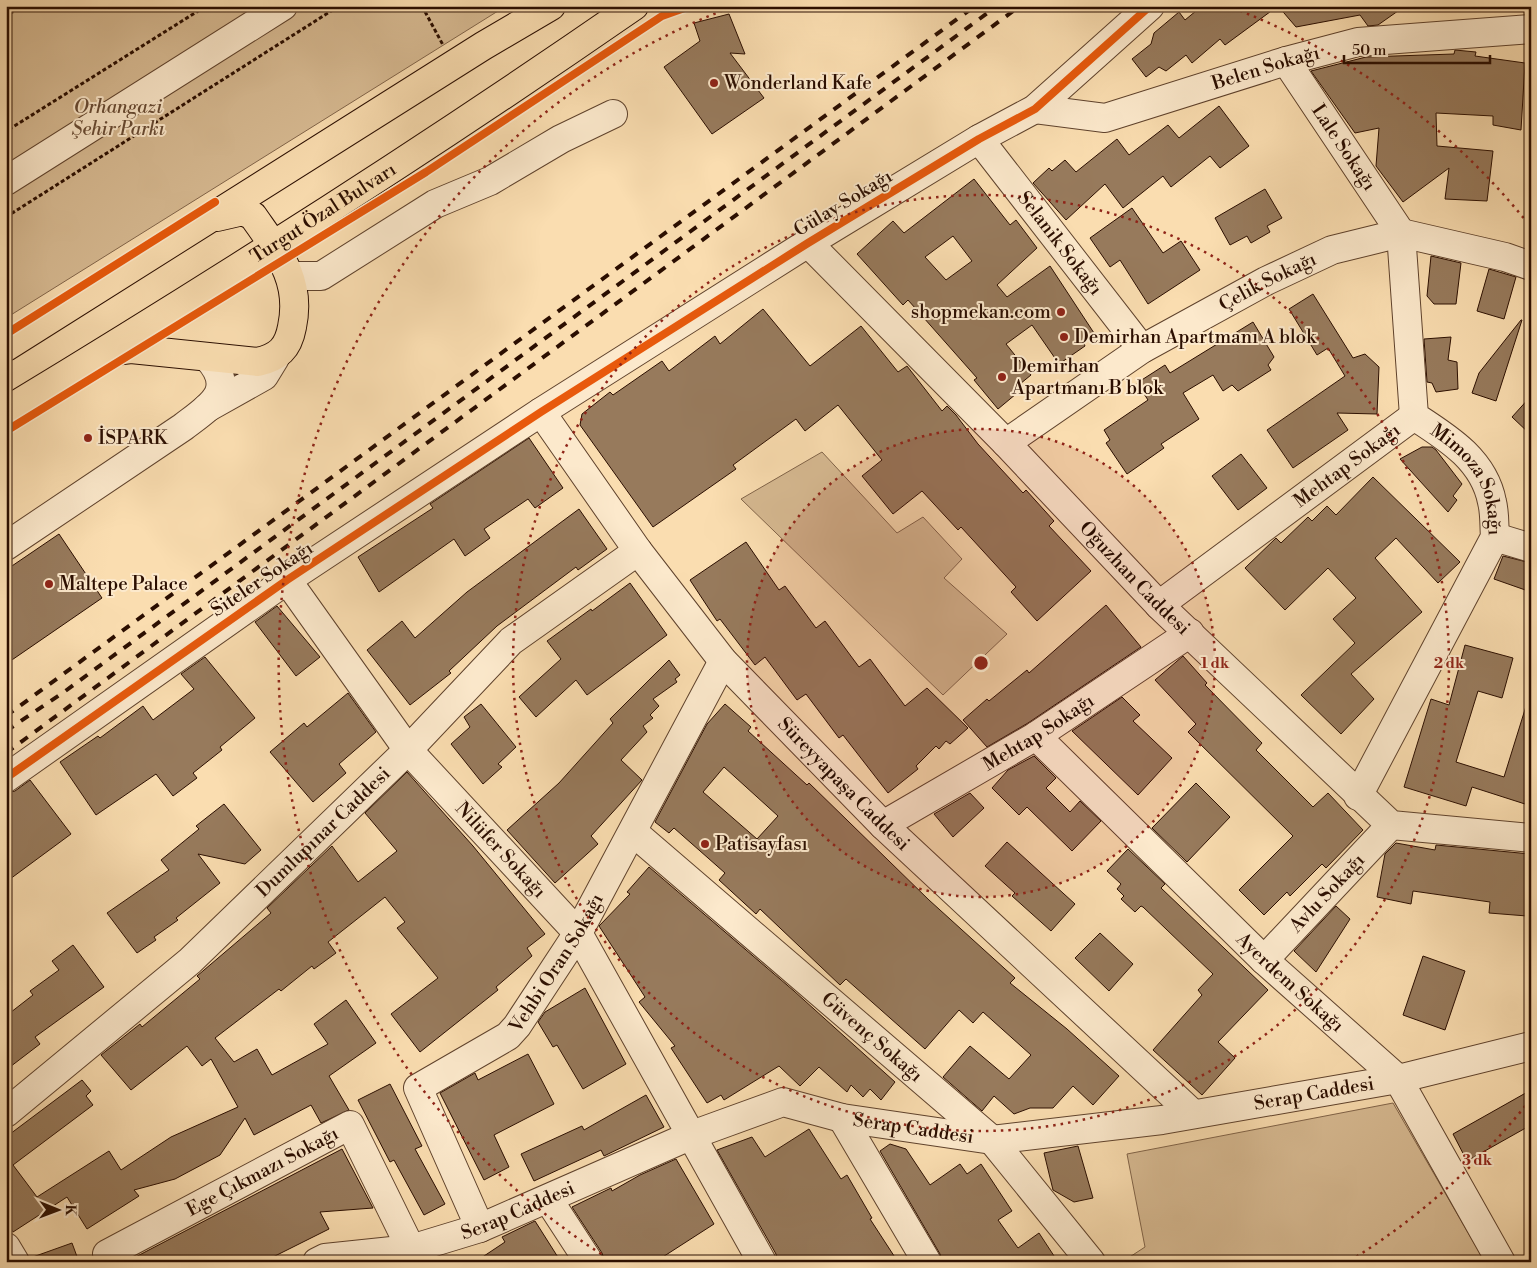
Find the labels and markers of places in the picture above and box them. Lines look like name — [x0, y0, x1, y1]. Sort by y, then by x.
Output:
place label: Wonderland Kafe — [723, 71, 872, 95]
marker: Wonderland Kafe — [708, 77, 720, 89]
place label: shopmekan.com — [911, 300, 1051, 324]
marker: shopmekan.com — [1055, 306, 1067, 318]
place label: Demirhan Apartmanı A blok — [1074, 325, 1317, 349]
marker: Demirhan Apartmanı A blok — [1058, 331, 1070, 343]
place label: Demirhan Apartmanı B blok — [1011, 354, 1164, 400]
marker: Demirhan Apartmanı B blok — [996, 371, 1008, 383]
place label: İSPARK — [98, 425, 169, 450]
marker: İSPARK — [82, 432, 94, 444]
place label: Maltepe Palace — [59, 572, 188, 596]
marker: Maltepe Palace — [43, 578, 55, 590]
centre of rings — [972, 654, 990, 672]
place label: Patisayfası — [715, 832, 808, 856]
marker: Patisayfası — [699, 838, 711, 850]

